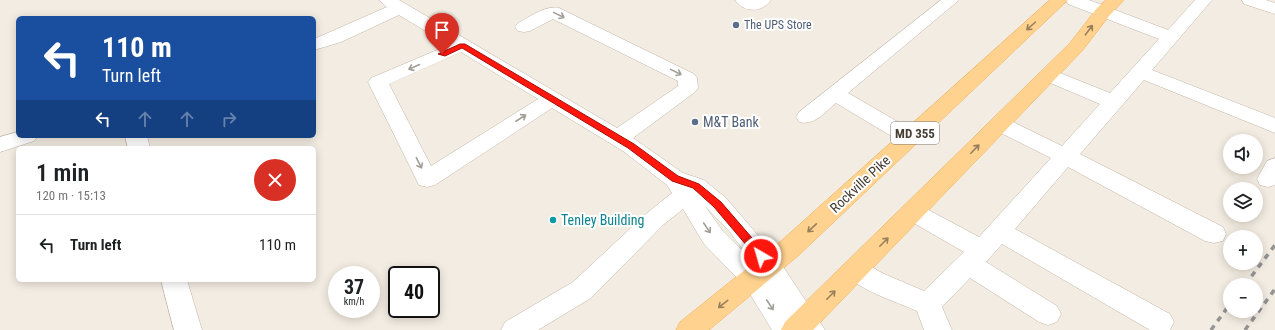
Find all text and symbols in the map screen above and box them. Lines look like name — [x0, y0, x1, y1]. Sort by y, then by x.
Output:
one-way arrow — [553, 12, 565, 19]
pin — [425, 13, 459, 54]
place label: The UPS Store — [744, 18, 812, 32]
icon: arrive — [431, 19, 453, 41]
marker: The UPS Store — [731, 20, 741, 30]
one-way arrow — [1026, 22, 1036, 31]
one-way arrow — [1085, 24, 1094, 35]
text: 110 m — [102, 31, 172, 64]
icon: left — [36, 32, 88, 84]
one-way arrow — [408, 63, 420, 71]
text: Turn left — [102, 65, 161, 86]
one-way arrow — [669, 69, 681, 76]
icon: left — [92, 108, 114, 130]
icon: ahead — [134, 108, 156, 130]
icon: ahead — [176, 108, 198, 130]
icon: right — [218, 108, 240, 130]
one-way arrow — [515, 114, 527, 122]
place label: M&T Bank — [703, 114, 760, 130]
marker: M&T Bank — [690, 117, 700, 127]
road number: MD 355 — [891, 122, 939, 144]
map controls — [1223, 134, 1263, 318]
button: sound — [1223, 134, 1263, 174]
one-way arrow — [970, 144, 980, 154]
street label: Rockville Pike — [827, 152, 894, 216]
one-way arrow — [415, 157, 423, 169]
text: 1 min — [36, 159, 89, 187]
button: close — [254, 159, 296, 201]
button: layers — [1223, 182, 1263, 222]
text: 120 m · 15:13 — [36, 188, 106, 203]
place label: Tenley Building — [561, 212, 644, 228]
marker: Tenley Building — [548, 215, 558, 225]
one-way arrow — [703, 222, 711, 233]
one-way arrow — [807, 223, 817, 233]
button: + — [1223, 230, 1263, 270]
icon: left — [36, 234, 58, 256]
position arrow — [740, 235, 782, 277]
text: Turn left — [70, 236, 121, 254]
text: 110 m — [259, 236, 296, 254]
one-way arrow — [879, 237, 889, 247]
speed limit sign: 40 — [388, 266, 440, 318]
text: 37 — [344, 275, 364, 299]
button: − — [1223, 278, 1263, 318]
one-way arrow — [826, 290, 836, 300]
text: km/h — [344, 296, 364, 307]
one-way arrow — [766, 299, 774, 310]
one-way arrow — [718, 300, 729, 308]

